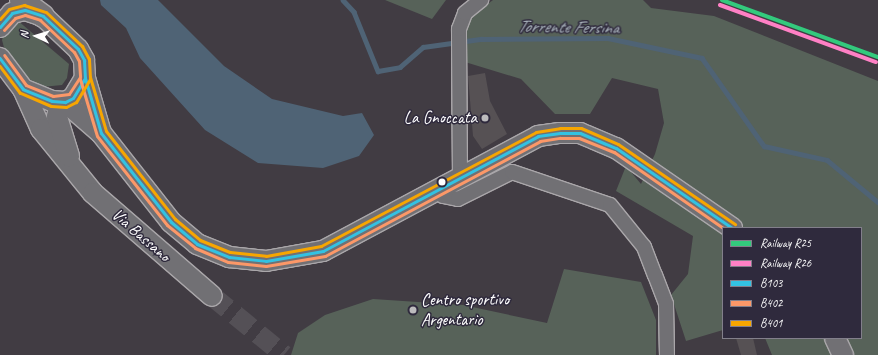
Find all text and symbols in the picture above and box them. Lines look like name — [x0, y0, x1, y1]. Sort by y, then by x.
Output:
water label: Torrente Fersina — [517, 15, 619, 39]
north arrow — [16, 16, 56, 56]
text: N — [17, 31, 31, 39]
place label: La Gnoccata — [405, 108, 477, 128]
marker: La Gnoccata — [480, 113, 490, 123]
unlabelled marker — [437, 177, 447, 187]
street label: Via Bassano — [108, 204, 174, 266]
legend — [722, 227, 862, 339]
text: Railway R25 — [760, 235, 811, 251]
text: Railway R26 — [760, 255, 811, 271]
text: B103 — [760, 275, 782, 291]
place label: Centro sportivo Argentario — [421, 290, 509, 330]
text: B402 — [760, 295, 782, 311]
marker: Centro sportivo Argentario — [408, 305, 418, 315]
text: B401 — [760, 315, 782, 331]

